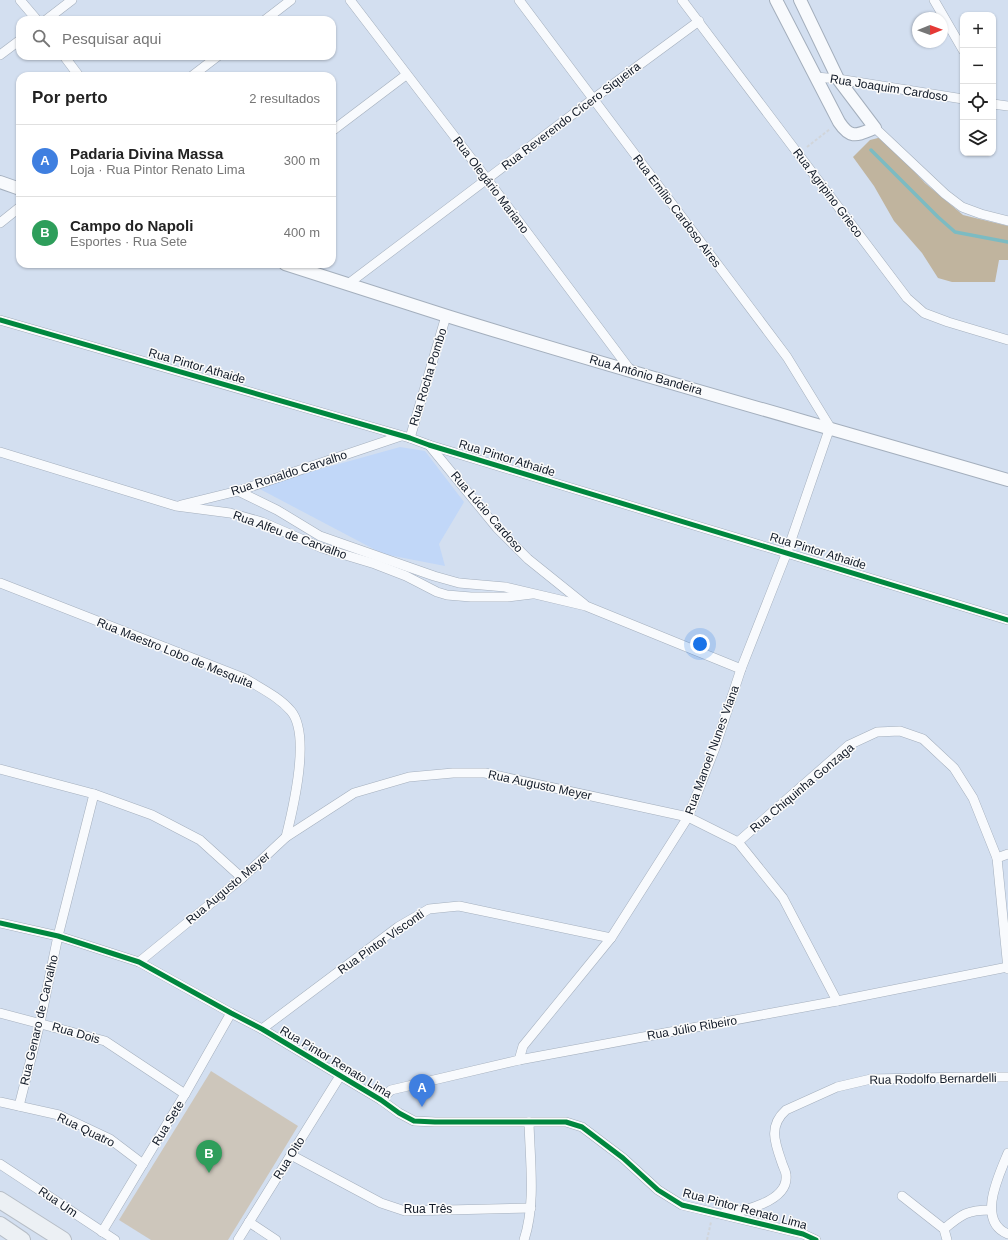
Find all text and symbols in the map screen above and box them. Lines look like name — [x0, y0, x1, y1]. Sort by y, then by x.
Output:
north arrow — [912, 12, 948, 48]
map controls — [960, 12, 996, 156]
button: + — [960, 12, 996, 48]
search box — [16, 16, 336, 60]
icon: search — [30, 27, 52, 49]
text: Pesquisar aqui — [62, 30, 161, 47]
button: − — [960, 48, 996, 84]
street label: Rua Reverendo Cícero Siqueira — [499, 59, 643, 173]
street label: Rua Joaquim Cardoso — [829, 72, 949, 104]
button: locate — [960, 84, 996, 120]
text: Por perto — [32, 88, 108, 107]
text: 2 resultados — [249, 91, 320, 106]
button: layers — [960, 120, 996, 156]
street label: Rua Olegário Mariano — [450, 134, 532, 236]
text: Padaria Divina Massa — [70, 145, 223, 162]
street label: Rua Agripino Grieco — [790, 146, 866, 240]
street label: Rua Emílio Cardoso Aires — [630, 152, 724, 270]
text: A — [40, 153, 50, 168]
text: 300 m — [284, 153, 320, 168]
text: Loja · Rua Pintor Renato Lima — [70, 162, 245, 177]
text: Campo do Napoli — [70, 217, 193, 234]
text: B — [40, 225, 50, 240]
text: 400 m — [284, 225, 320, 240]
text: Esportes · Rua Sete — [70, 234, 187, 249]
street label: Rua Rocha Pombo — [406, 326, 450, 428]
street label: Rua Pintor Athaide — [147, 345, 247, 387]
street label: Rua Antônio Bandeira — [588, 352, 704, 398]
street label: Rua Pintor Athaide — [457, 437, 557, 479]
street label: Rua Ronaldo Carvalho — [229, 447, 349, 498]
street label: Rua Lúcio Cardoso — [448, 469, 526, 556]
street label: Rua Alfeu de Carvalho — [231, 508, 349, 562]
street label: Rua Pintor Athaide — [768, 530, 868, 572]
street label: Rua Maestro Lobo de Mesquita — [95, 615, 256, 691]
your location — [690, 634, 710, 654]
street label: Rua Manoel Nunes Viana — [682, 683, 742, 817]
street label: Rua Chiquinha Gonzaga — [747, 740, 857, 836]
street label: Rua Augusto Meyer — [487, 767, 593, 803]
street label: Rua Augusto Meyer — [183, 849, 273, 927]
street label: Rua Pintor Visconti — [335, 907, 427, 977]
street label: Rua Genaro de Carvalho — [17, 953, 61, 1087]
street label: Rua Júlio Ribeiro — [646, 1013, 739, 1043]
street label: Rua Dois — [50, 1019, 102, 1047]
street label: Rua Pintor Renato Lima — [278, 1023, 395, 1101]
street label: Rua Rodolfo Bernardelli — [869, 1071, 997, 1087]
pin: A — [409, 1074, 435, 1107]
street label: Rua Sete — [149, 1098, 187, 1148]
street label: Rua Quatro — [55, 1110, 117, 1150]
street label: Rua Oito — [271, 1134, 308, 1182]
pin: B — [196, 1140, 222, 1173]
street label: Rua Um — [36, 1184, 80, 1220]
street label: Rua Pintor Renato Lima — [681, 1186, 809, 1232]
street label: Rua Três — [404, 1202, 452, 1216]

